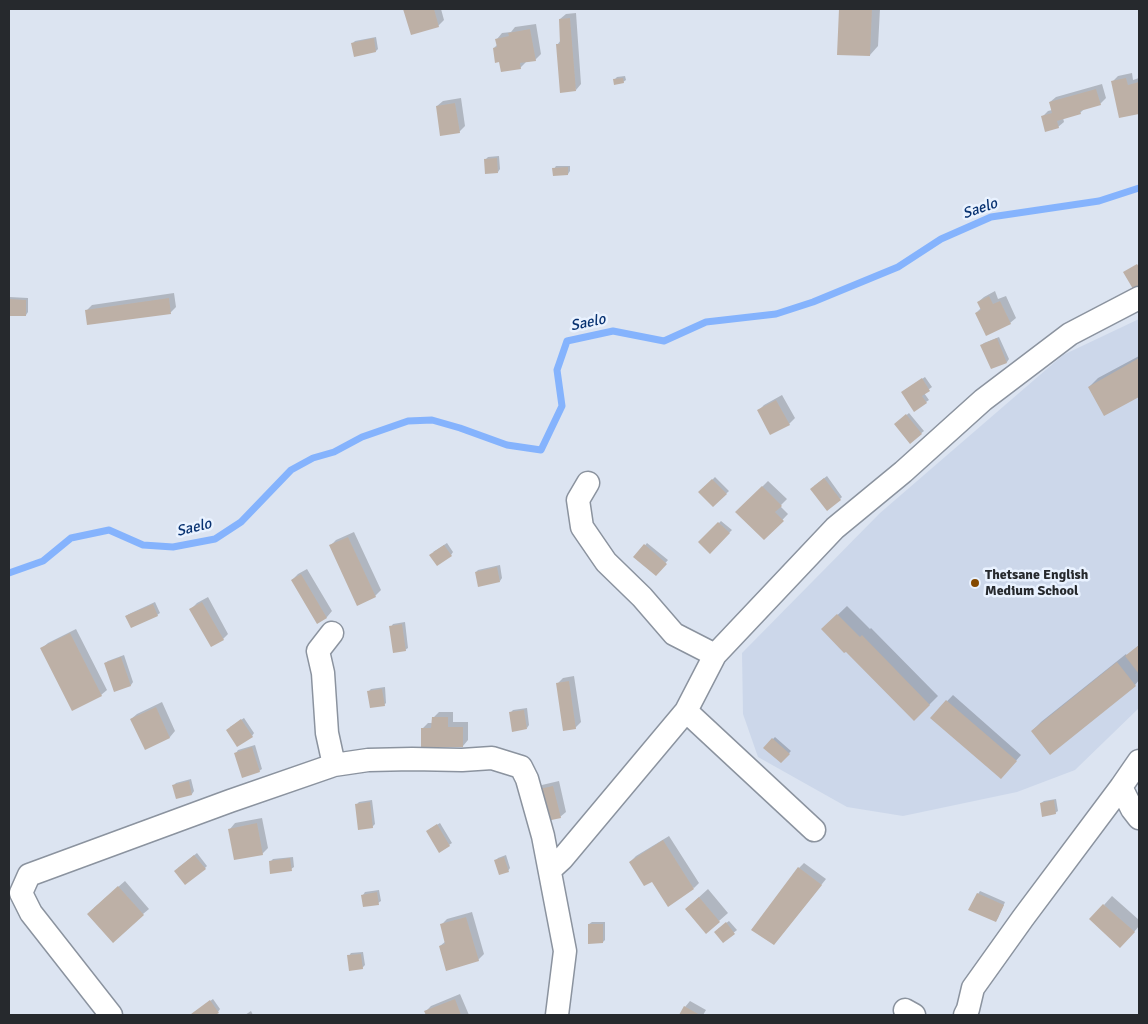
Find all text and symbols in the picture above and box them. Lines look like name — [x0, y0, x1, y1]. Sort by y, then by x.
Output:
water label: Saelo — [960, 195, 1000, 223]
water label: Saelo — [569, 311, 607, 335]
water label: Saelo — [175, 515, 213, 541]
place label: Thetsane English Medium School — [985, 567, 1088, 600]
marker: Thetsane English Medium School — [969, 577, 981, 589]

